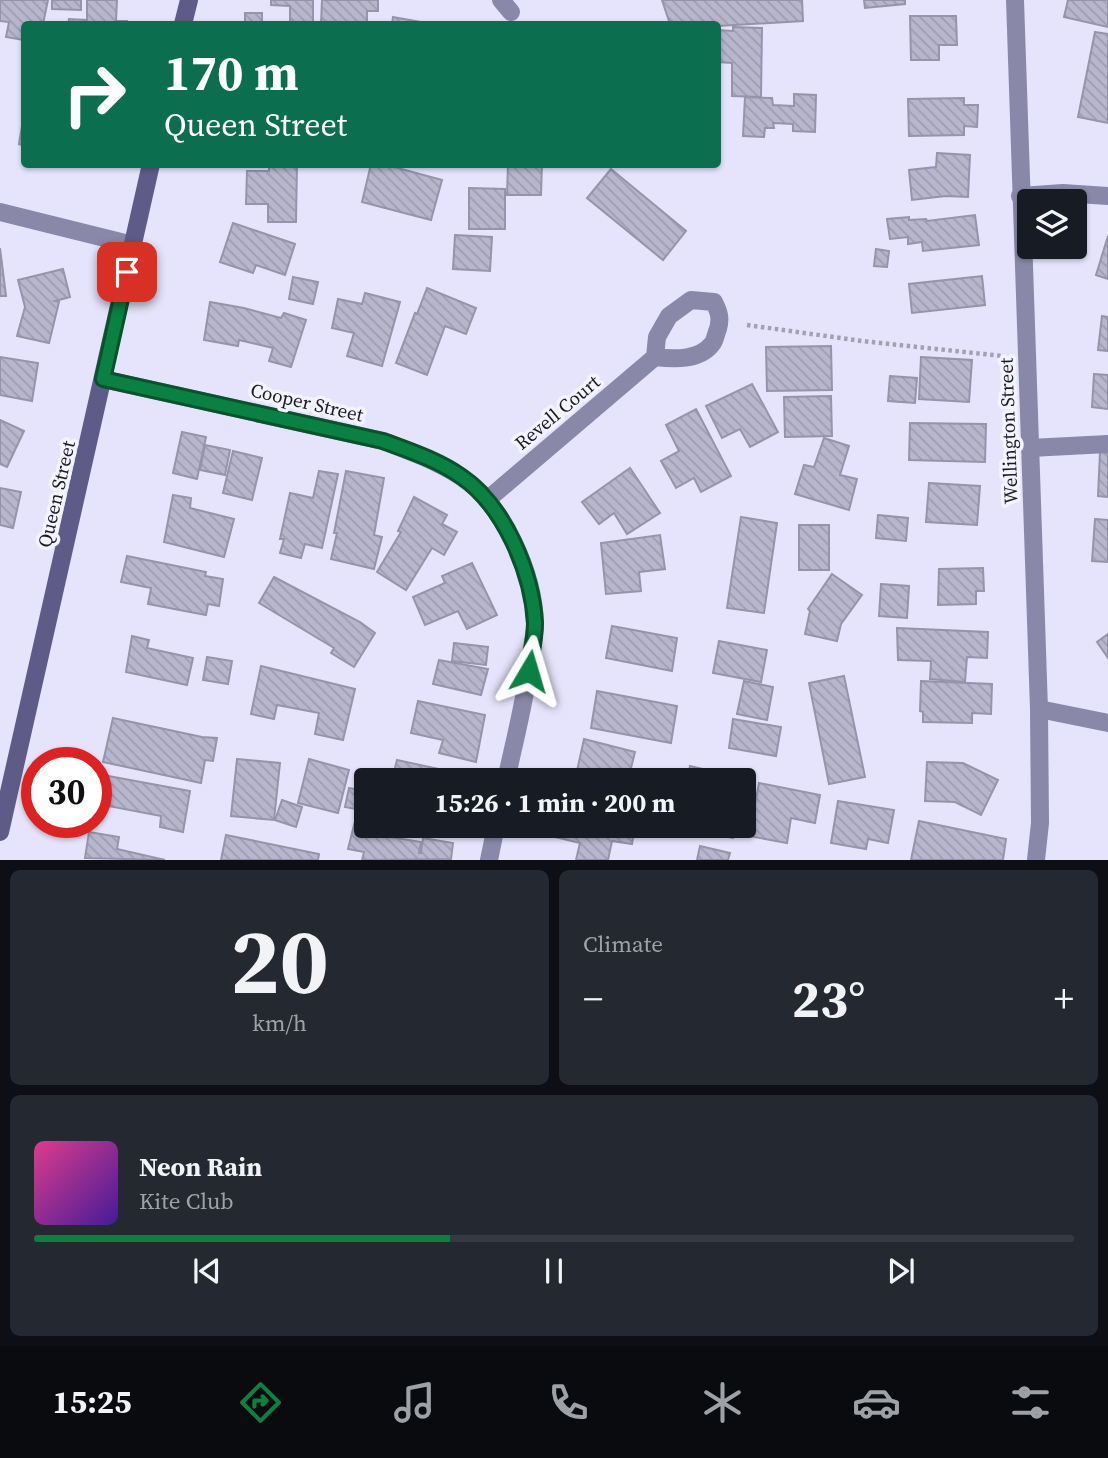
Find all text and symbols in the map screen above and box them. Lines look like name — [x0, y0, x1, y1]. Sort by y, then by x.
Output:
text: 170 m — [164, 39, 299, 106]
icon: right — [49, 49, 140, 140]
text: Queen Street — [164, 103, 347, 147]
map controls — [1017, 189, 1087, 259]
button: layers — [1017, 189, 1087, 259]
pin — [97, 242, 157, 302]
icon: arrive — [108, 253, 146, 291]
street label: Wellington Street — [992, 357, 1024, 505]
street label: Revell Court — [509, 368, 606, 455]
street label: Cooper Street — [248, 376, 367, 428]
street label: Queen Street — [31, 437, 81, 550]
position arrow — [492, 634, 566, 708]
speed limit sign: 30 — [21, 747, 112, 838]
text: 15:26 · 1 min · 200 m — [435, 785, 675, 821]
text: 20 — [230, 899, 329, 1023]
text: Climate — [583, 928, 663, 960]
text: 23° — [792, 963, 865, 1034]
text: − — [583, 973, 603, 1025]
text: + — [1054, 973, 1074, 1025]
text: km/h — [252, 1007, 307, 1039]
text: Neon Rain — [139, 1149, 262, 1185]
text: Kite Club — [139, 1185, 234, 1217]
icon: previous — [188, 1252, 226, 1290]
icon: pause — [535, 1252, 573, 1290]
icon: next — [882, 1252, 920, 1290]
icon: directions — [236, 1378, 285, 1427]
icon: music — [390, 1378, 439, 1427]
icon: phone — [544, 1378, 593, 1427]
icon: climate — [698, 1378, 747, 1427]
icon: car — [852, 1378, 901, 1427]
icon: filters — [1006, 1378, 1055, 1427]
text: 15:25 — [53, 1380, 131, 1424]

